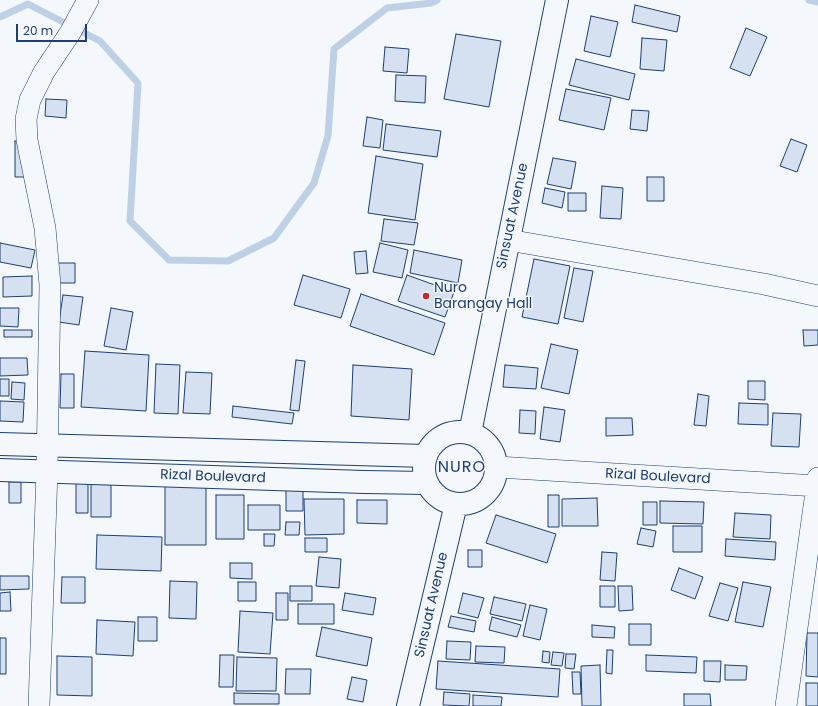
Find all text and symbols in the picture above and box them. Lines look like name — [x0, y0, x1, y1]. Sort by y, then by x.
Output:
scale bar — [18, 16, 89, 42]
text: 20 m — [23, 22, 53, 39]
street label: Sinsuat Avenue — [494, 162, 532, 270]
place label: Nuro Barangay Hall — [434, 280, 532, 312]
marker: Nuro Barangay Hall — [421, 291, 431, 301]
district label: NURO — [438, 458, 486, 478]
street label: Rizal Boulevard — [605, 466, 711, 488]
street label: Rizal Boulevard — [160, 467, 266, 487]
street label: Sinsuat Avenue — [412, 551, 452, 659]

